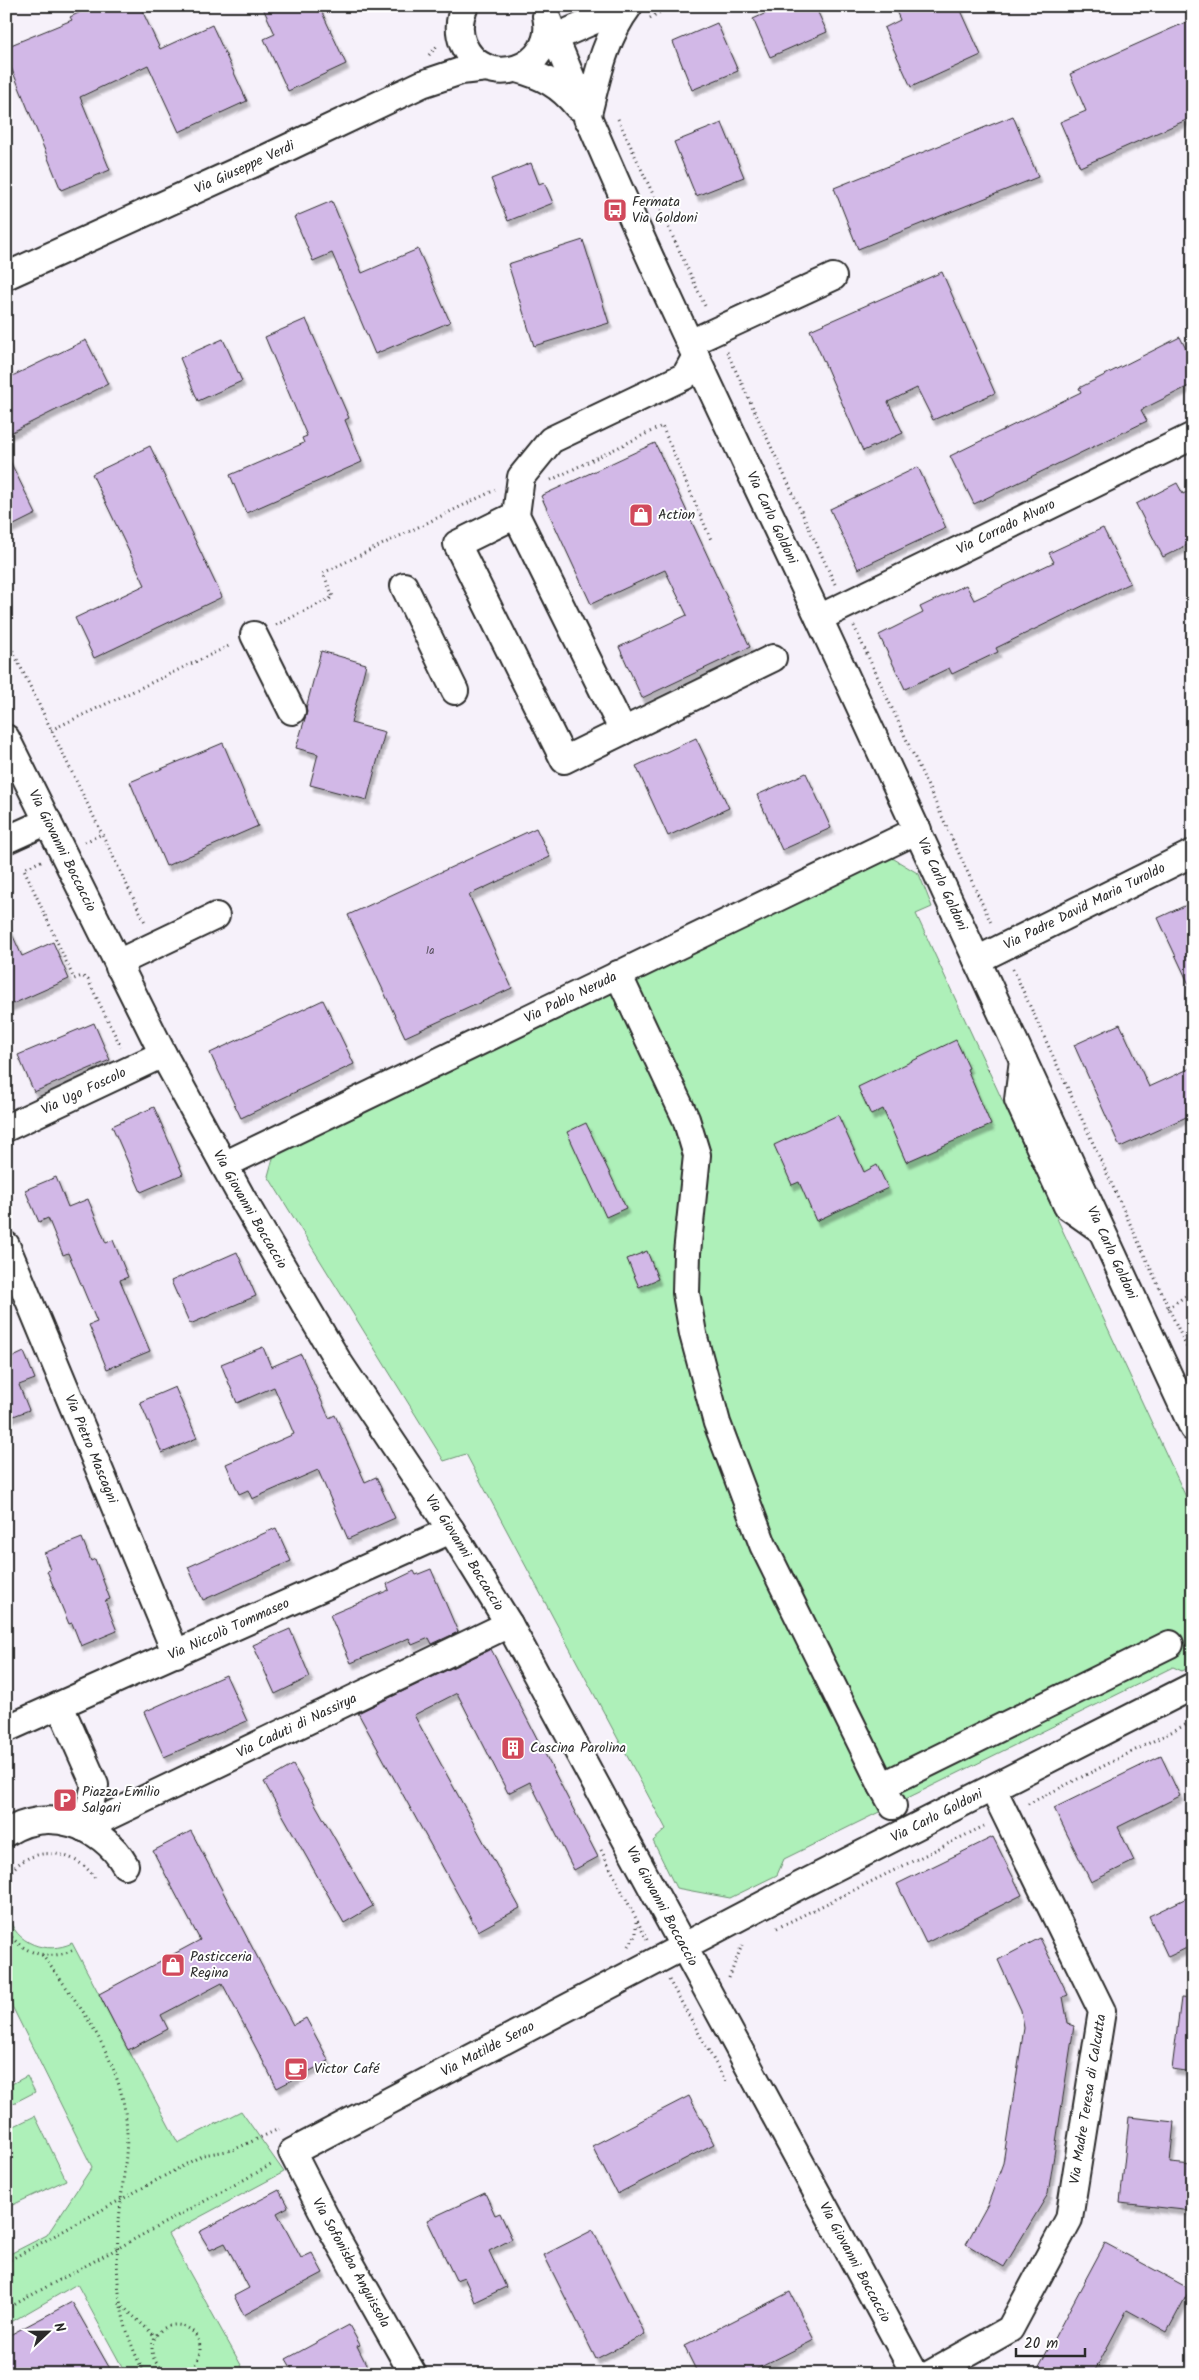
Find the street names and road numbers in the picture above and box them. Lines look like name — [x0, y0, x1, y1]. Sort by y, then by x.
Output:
street label: Via Giuseppe Verdi — [191, 135, 299, 200]
street label: Via Carlo Goldoni — [740, 468, 803, 568]
street label: Via Corrado Alvaro — [953, 493, 1059, 561]
street label: Via Giovanni Boccaccio — [22, 786, 102, 916]
street label: Via Carlo Goldoni — [911, 834, 973, 935]
street label: Via Padre David Maria Turoldo — [1000, 857, 1169, 956]
street label: Via Pablo Neruda — [521, 966, 621, 1029]
street label: Via Ugo Foscolo — [37, 1062, 130, 1121]
street label: Via Giovanni Boccaccio — [207, 1146, 293, 1273]
street label: Via Carlo Goldoni — [1081, 1203, 1143, 1304]
street label: Via Pietro Mascagni — [58, 1391, 124, 1508]
street label: Via Giovanni Boccaccio — [419, 1490, 509, 1615]
street label: Via Niccolò Tommaseo — [164, 1593, 293, 1666]
street label: Via Caduti di Nassirya — [233, 1688, 361, 1764]
street label: Via Carlo Goldoni — [887, 1783, 987, 1849]
street label: Via Giovanni Boccaccio — [620, 1842, 703, 1970]
street label: Via Madre Teresa di Calcutta — [1064, 2012, 1112, 2186]
street label: Via Matilde Serao — [437, 2016, 539, 2083]
street label: Via Sofonisba Anguissola — [306, 2194, 396, 2332]
street label: Via Giovanni Boccaccio — [813, 2198, 896, 2327]

